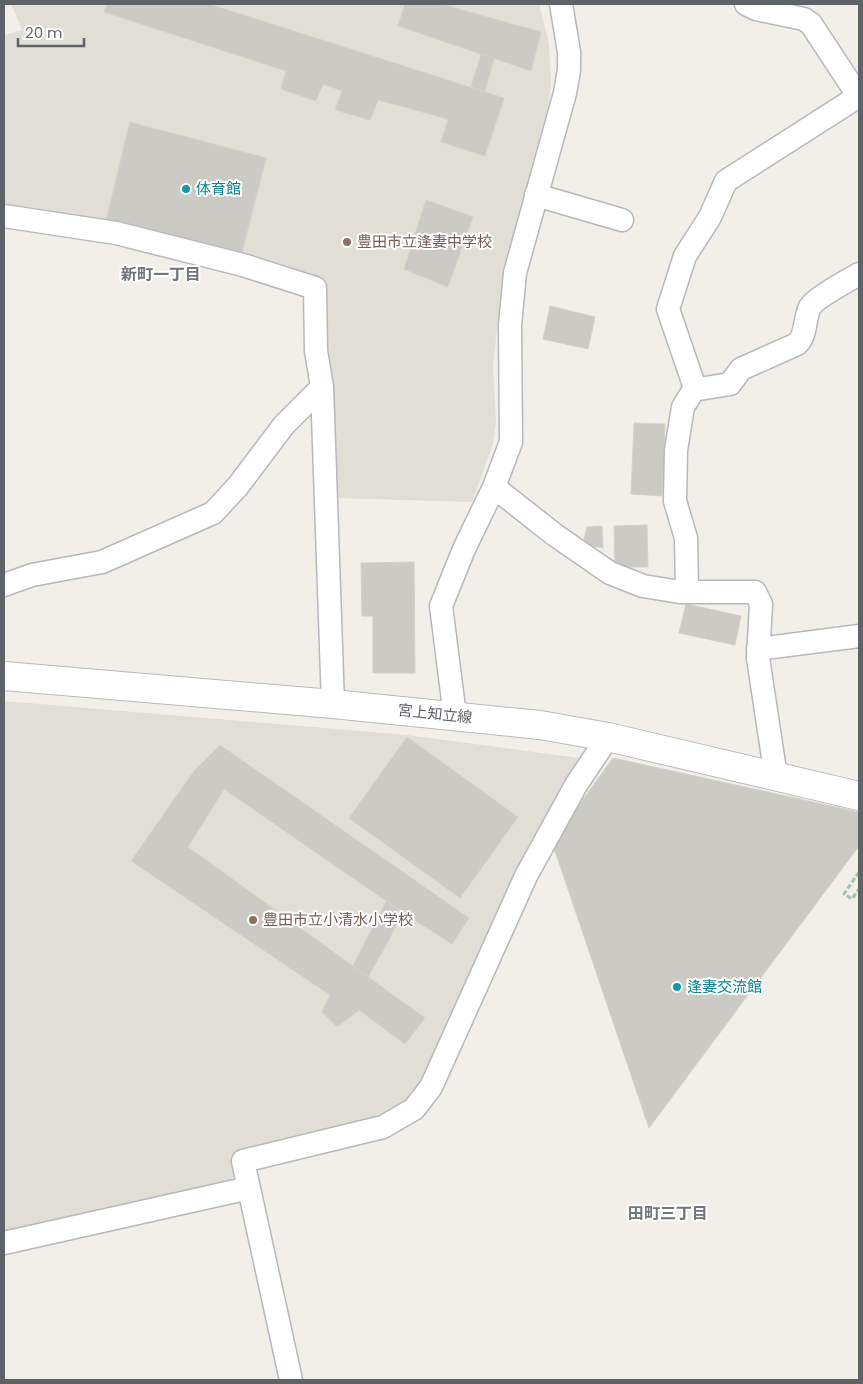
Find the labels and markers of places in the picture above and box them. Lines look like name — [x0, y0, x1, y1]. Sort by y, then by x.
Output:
place label: 体育館 — [196, 178, 241, 199]
marker: 体育館 — [180, 183, 192, 195]
place label: 豊田市立逢妻中学校 — [357, 231, 492, 252]
marker: 豊田市立逢妻中学校 — [341, 236, 353, 248]
place label: 豊田市立小清水小学校 — [263, 909, 413, 930]
marker: 豊田市立小清水小学校 — [247, 914, 259, 926]
place label: 逢妻交流館 — [687, 976, 762, 997]
marker: 逢妻交流館 — [671, 981, 683, 993]

